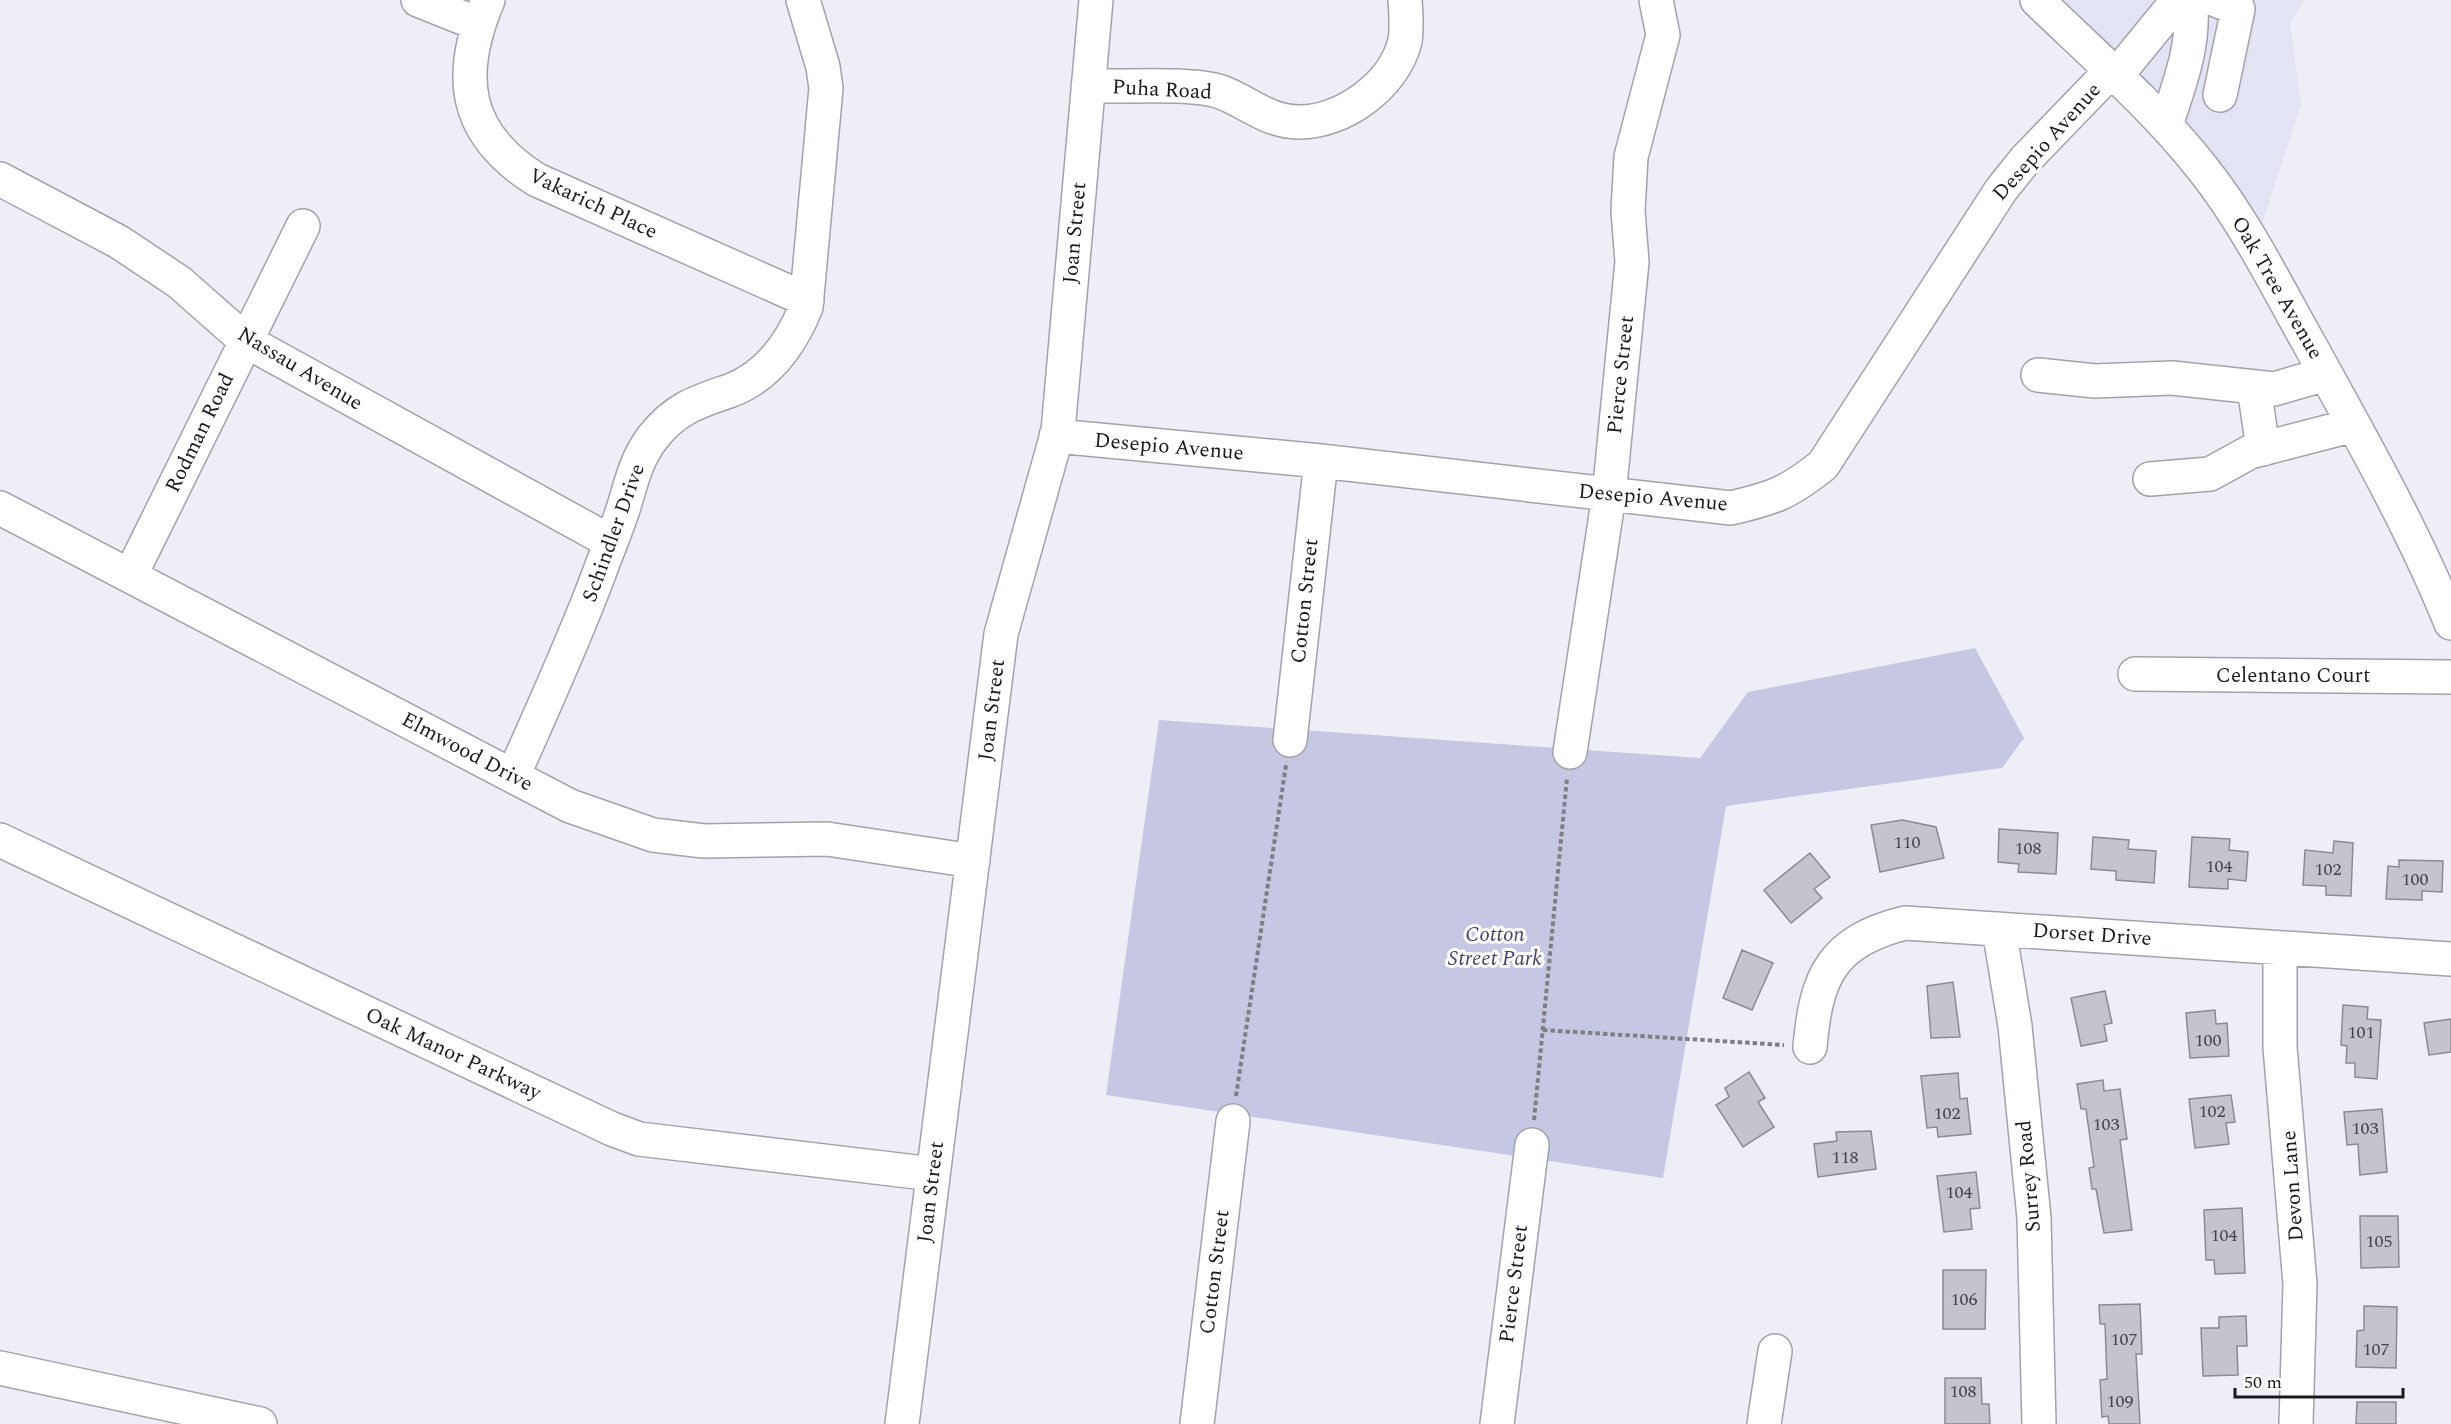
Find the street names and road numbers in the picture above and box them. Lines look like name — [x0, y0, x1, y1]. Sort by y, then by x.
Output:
street label: Puha Road — [1111, 71, 1213, 109]
street label: Desepio Avenue — [1985, 76, 2109, 208]
street label: Vakarich Place — [523, 160, 663, 248]
street label: Joan Street — [1055, 181, 1095, 285]
street label: Oak Tree Avenue — [2223, 210, 2331, 366]
street label: Pierce Street — [1599, 314, 1643, 436]
street label: Nassau Avenue — [231, 319, 369, 419]
street label: Rodman Road — [157, 368, 243, 498]
street label: Desepio Avenue — [1093, 425, 1245, 469]
street label: Schindler Drive — [574, 459, 654, 607]
street label: Desepio Avenue — [1577, 476, 1729, 520]
street label: Cotton Street — [1283, 537, 1327, 665]
street label: Joan Street — [970, 657, 1014, 763]
street label: Celentano Court — [2216, 660, 2370, 692]
street label: Elmwood Drive — [396, 704, 538, 800]
street label: Dorset Drive — [2031, 915, 2153, 955]
street label: Oak Manor Parkway — [360, 999, 547, 1109]
street label: Surrey Road — [2008, 1119, 2050, 1233]
street label: Devon Lane — [2273, 1129, 2313, 1243]
street label: Joan Street — [909, 1139, 953, 1245]
street label: Cotton Street — [1191, 1208, 1239, 1336]
street label: Pierce Street — [1491, 1223, 1537, 1345]

